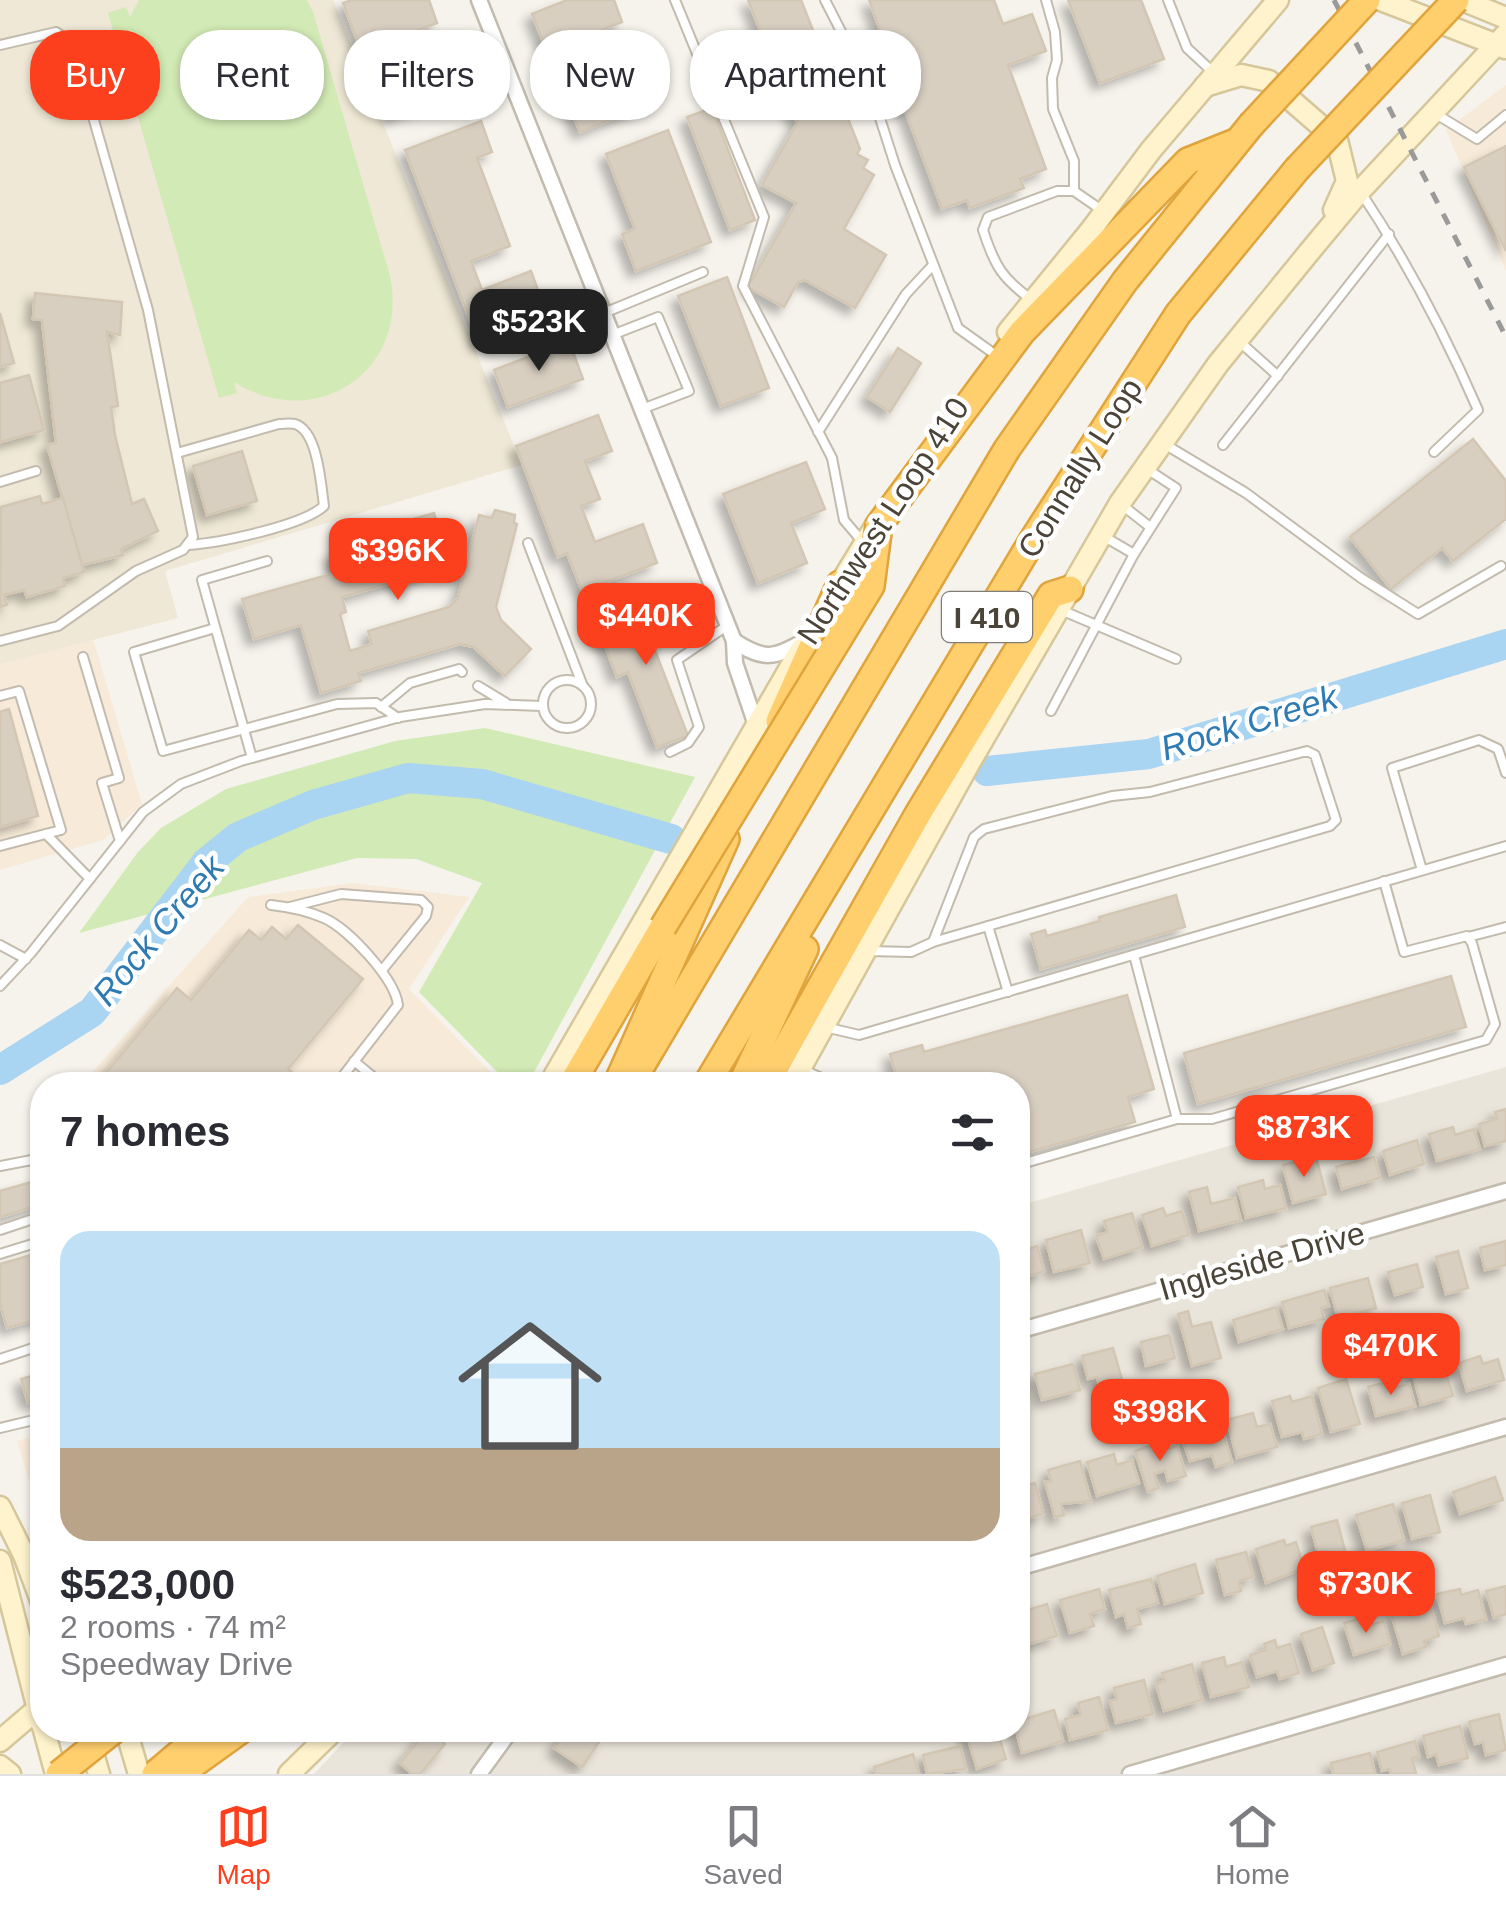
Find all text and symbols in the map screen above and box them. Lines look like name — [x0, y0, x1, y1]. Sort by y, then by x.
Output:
chip: Buy — [30, 30, 160, 120]
chip: Rent — [180, 30, 324, 120]
chip: Filters — [344, 30, 510, 120]
chip: New — [530, 30, 670, 120]
chip: Apartment — [690, 30, 921, 120]
pin: $523K — [469, 289, 609, 374]
text: $523K — [492, 303, 586, 339]
street label: Connally Loop — [1011, 372, 1149, 564]
street label: Northwest Loop 410 — [790, 391, 976, 651]
pin: $396K — [328, 518, 468, 603]
text: $396K — [351, 532, 445, 568]
pin: $440K — [576, 583, 716, 668]
road number: I 410 — [942, 592, 1032, 642]
text: $440K — [599, 597, 693, 633]
water label: Rock Creek — [1156, 676, 1344, 767]
water label: Rock Creek — [84, 846, 233, 1013]
pin: $873K — [1234, 1095, 1374, 1180]
icon: filters — [945, 1105, 1000, 1160]
text: 7 homes — [60, 1108, 230, 1155]
text: $873K — [1257, 1109, 1351, 1145]
street label: Ingleside Drive — [1155, 1215, 1369, 1307]
icon: home — [440, 1296, 620, 1476]
pin: $470K — [1321, 1313, 1461, 1398]
text: $470K — [1344, 1327, 1438, 1363]
pin: $398K — [1090, 1379, 1230, 1464]
text: $398K — [1113, 1393, 1207, 1429]
pin: $730K — [1296, 1551, 1436, 1636]
text: $523,000 — [60, 1561, 235, 1608]
text: $730K — [1319, 1565, 1413, 1601]
text: 2 rooms · 74 m² — [60, 1609, 286, 1645]
text: Speedway Drive — [60, 1646, 293, 1682]
tab: Map — [216, 1799, 271, 1891]
tab: Saved — [703, 1799, 783, 1891]
tab: Home — [1215, 1799, 1290, 1891]

